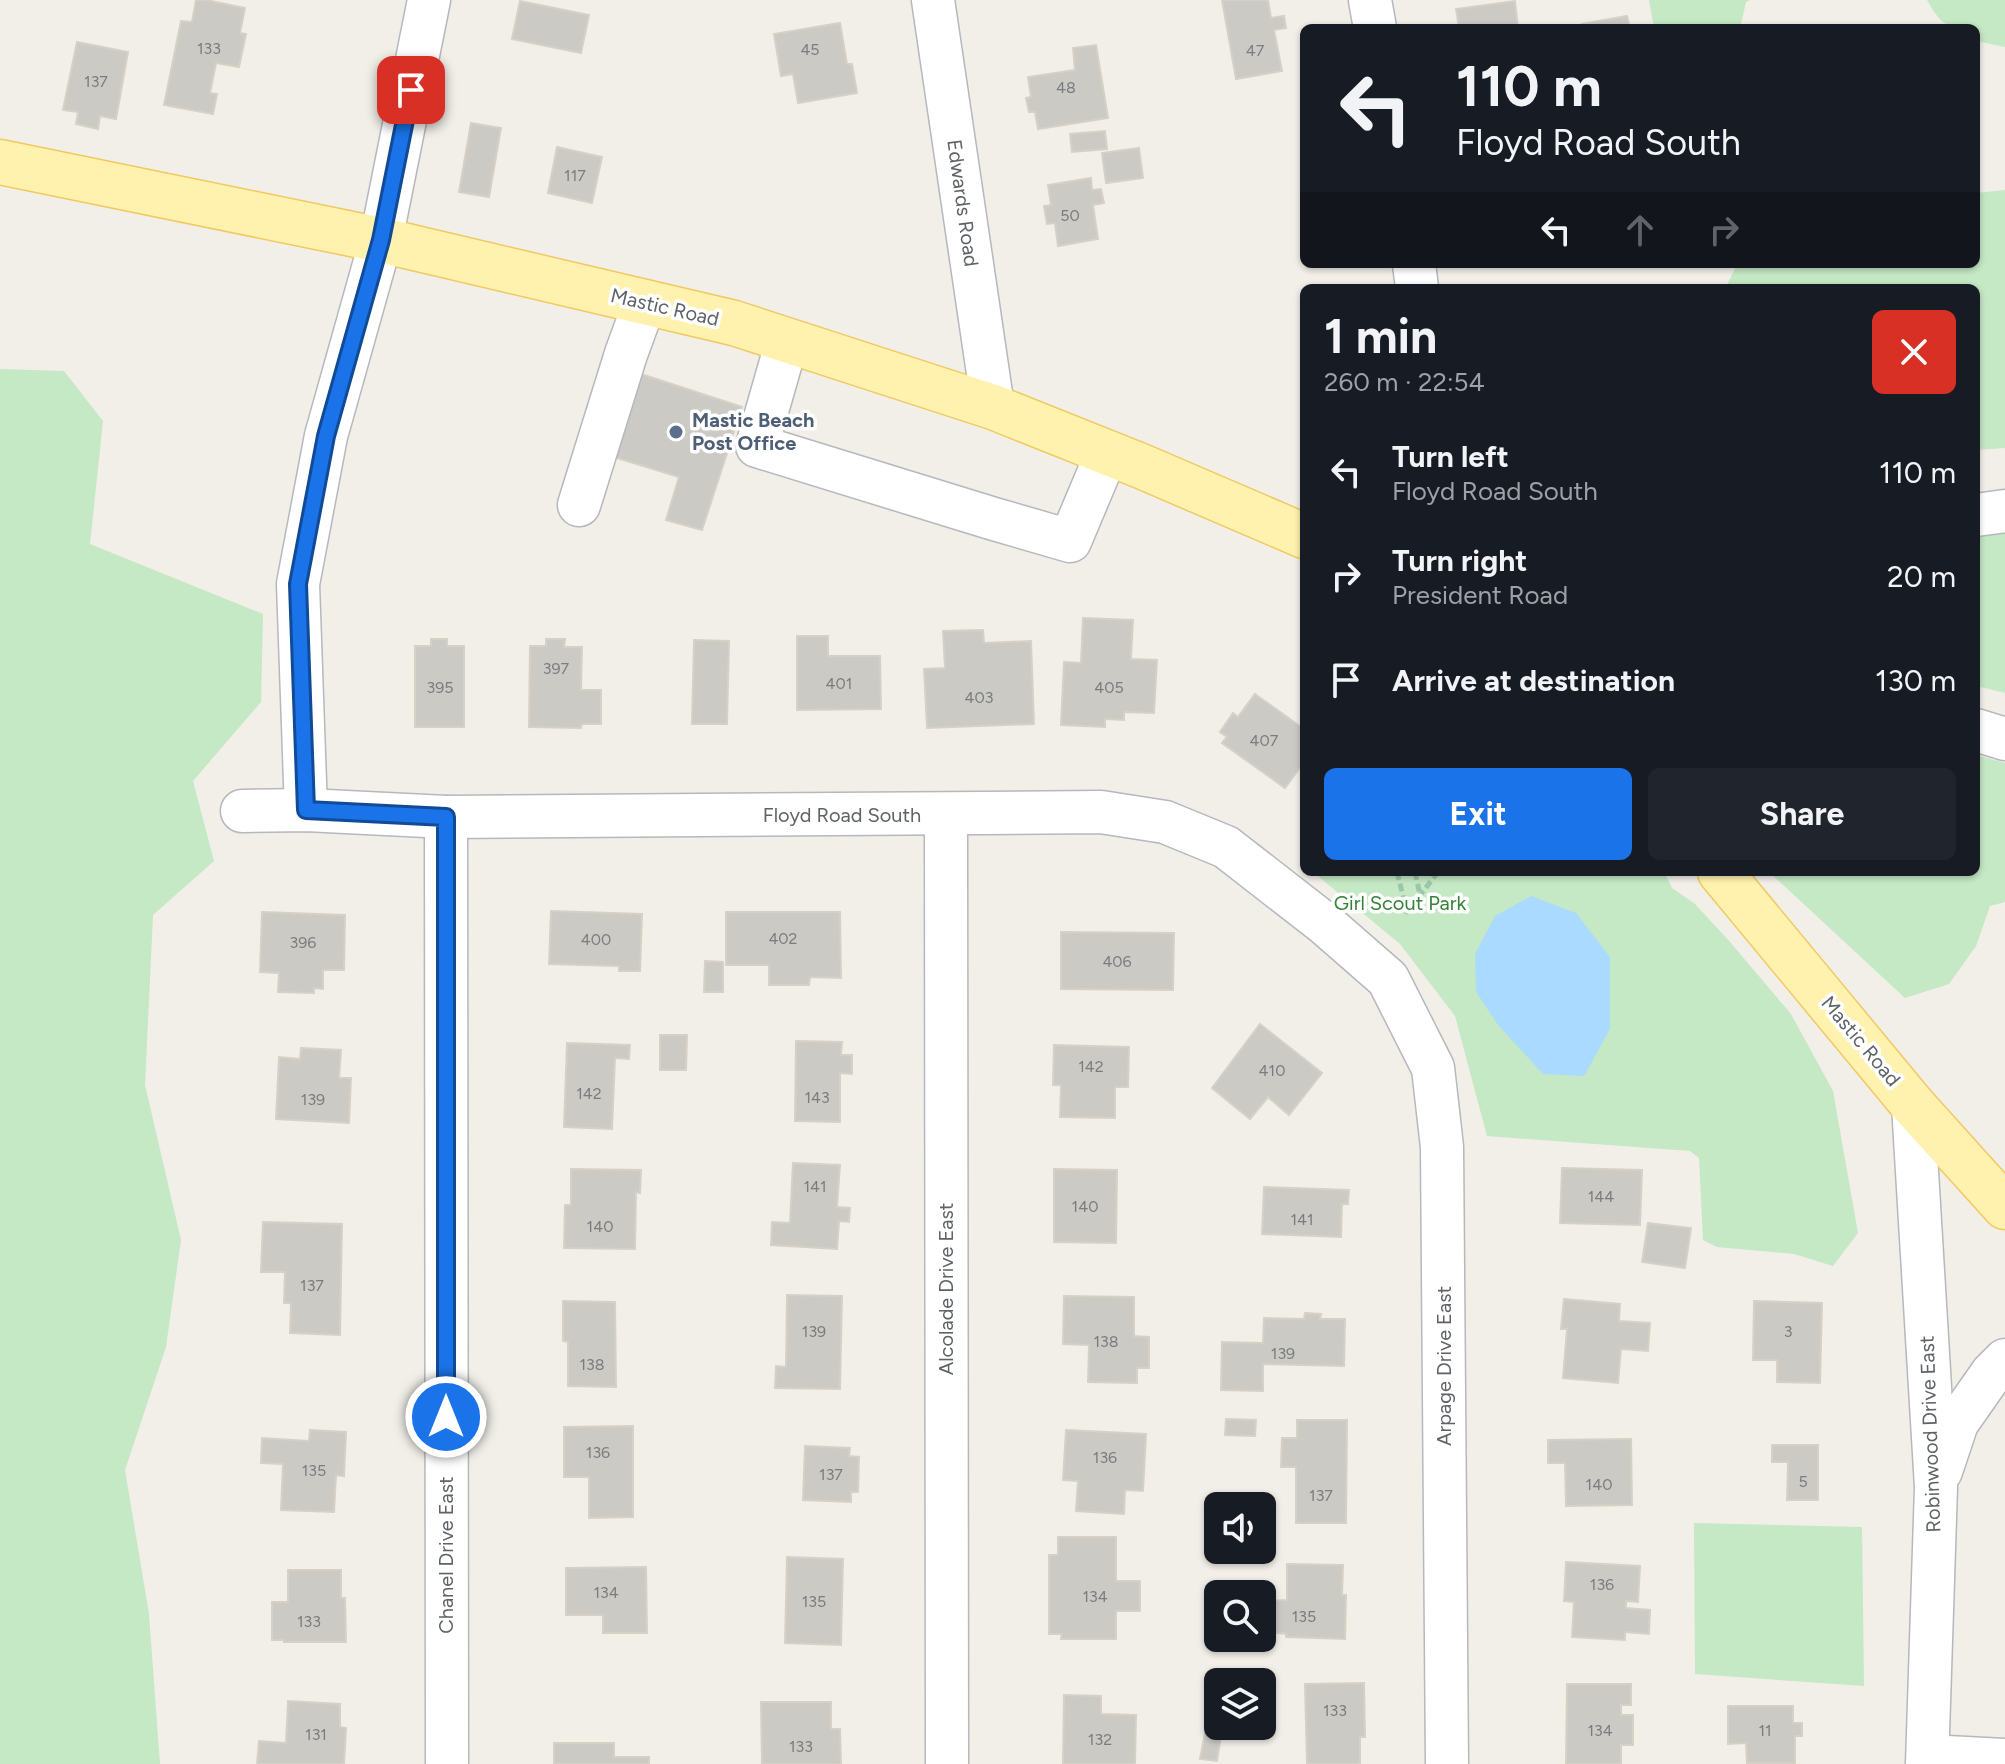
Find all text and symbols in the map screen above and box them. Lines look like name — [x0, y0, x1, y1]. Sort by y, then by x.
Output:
house number: 133 — [197, 39, 221, 58]
house number: 45 — [800, 40, 820, 59]
house number: 47 — [1246, 41, 1265, 60]
text: 110 m — [1456, 53, 1602, 120]
pin — [377, 56, 445, 124]
icon: left — [1324, 56, 1428, 160]
icon: arrive — [389, 68, 433, 112]
house number: 137 — [84, 72, 108, 91]
house number: 48 — [1056, 78, 1076, 97]
text: Floyd Road South — [1456, 121, 1741, 164]
street label: Edwards Road — [942, 138, 984, 268]
house number: 117 — [564, 166, 586, 185]
house number: 50 — [1060, 206, 1080, 225]
icon: left — [1534, 208, 1578, 252]
icon: ahead — [1618, 208, 1662, 252]
icon: right — [1702, 208, 1746, 252]
street label: Mastic Road — [608, 283, 722, 331]
text: 1 min — [1324, 307, 1437, 365]
button: close — [1872, 310, 1956, 394]
text: 260 m · 22:54 — [1324, 366, 1485, 398]
place label: Mastic Beach Post Office — [692, 408, 814, 455]
marker: Mastic Beach Post Office — [667, 423, 685, 441]
text: Turn left — [1392, 438, 1509, 475]
icon: left — [1324, 450, 1368, 494]
text: 110 m — [1879, 454, 1956, 491]
text: Floyd Road South — [1392, 475, 1598, 507]
text: Turn right — [1392, 542, 1527, 579]
icon: right — [1324, 554, 1368, 598]
text: 20 m — [1887, 558, 1956, 595]
text: President Road — [1392, 579, 1568, 611]
icon: arrive — [1324, 658, 1368, 702]
house number: 397 — [543, 659, 570, 678]
text: Arrive at destination — [1392, 662, 1675, 699]
text: 130 m — [1875, 662, 1956, 699]
house number: 401 — [826, 674, 852, 693]
house number: 395 — [427, 678, 453, 697]
house number: 405 — [1094, 678, 1124, 697]
house number: 403 — [965, 688, 993, 707]
house number: 407 — [1250, 731, 1279, 750]
button: Exit — [1324, 768, 1632, 860]
button: Share — [1648, 768, 1956, 860]
street label: Floyd Road South — [763, 803, 921, 827]
park label: Girl Scout Park — [1334, 891, 1466, 915]
house number: 402 — [768, 929, 798, 948]
house number: 400 — [581, 930, 611, 949]
house number: 396 — [290, 933, 316, 952]
house number: 406 — [1102, 952, 1132, 971]
street label: Mastic Road — [1816, 991, 1906, 1091]
house number: 142 — [1078, 1057, 1104, 1076]
house number: 410 — [1259, 1061, 1285, 1080]
house number: 142 — [576, 1084, 602, 1103]
house number: 143 — [804, 1088, 830, 1107]
house number: 139 — [301, 1090, 325, 1109]
house number: 141 — [803, 1177, 827, 1196]
house number: 144 — [1588, 1187, 1614, 1206]
house number: 140 — [1072, 1197, 1098, 1216]
street label: Alcolade Drive East — [934, 1203, 958, 1375]
house number: 141 — [1290, 1210, 1314, 1229]
house number: 140 — [587, 1217, 613, 1236]
house number: 137 — [300, 1276, 324, 1295]
street label: Arpage Drive East — [1432, 1286, 1456, 1446]
house number: 139 — [802, 1322, 826, 1341]
house number: 3 — [1784, 1322, 1792, 1341]
house number: 138 — [1093, 1332, 1119, 1351]
street label: Robinwood Drive East — [1915, 1335, 1945, 1533]
house number: 139 — [1271, 1344, 1295, 1363]
house number: 138 — [579, 1355, 605, 1374]
position arrow — [404, 1375, 488, 1459]
house number: 136 — [586, 1443, 610, 1462]
house number: 136 — [1093, 1448, 1117, 1467]
house number: 135 — [302, 1461, 326, 1480]
house number: 137 — [819, 1465, 843, 1484]
house number: 5 — [1798, 1472, 1808, 1491]
house number: 140 — [1586, 1475, 1612, 1494]
street label: Chanel Drive East — [434, 1476, 458, 1634]
house number: 137 — [1309, 1486, 1333, 1505]
map controls — [1204, 1492, 1276, 1740]
button: sound — [1204, 1492, 1276, 1564]
house number: 136 — [1590, 1575, 1614, 1594]
button: search — [1204, 1580, 1276, 1652]
house number: 134 — [593, 1583, 619, 1602]
house number: 134 — [1082, 1587, 1108, 1606]
house number: 135 — [802, 1592, 826, 1611]
house number: 135 — [1292, 1607, 1316, 1626]
house number: 133 — [297, 1612, 321, 1631]
button: layers — [1204, 1668, 1276, 1740]
house number: 133 — [1323, 1701, 1347, 1720]
house number: 134 — [1587, 1721, 1613, 1740]
house number: 11 — [1758, 1721, 1772, 1740]
house number: 131 — [305, 1725, 327, 1744]
house number: 132 — [1088, 1730, 1112, 1749]
house number: 133 — [789, 1737, 813, 1756]

